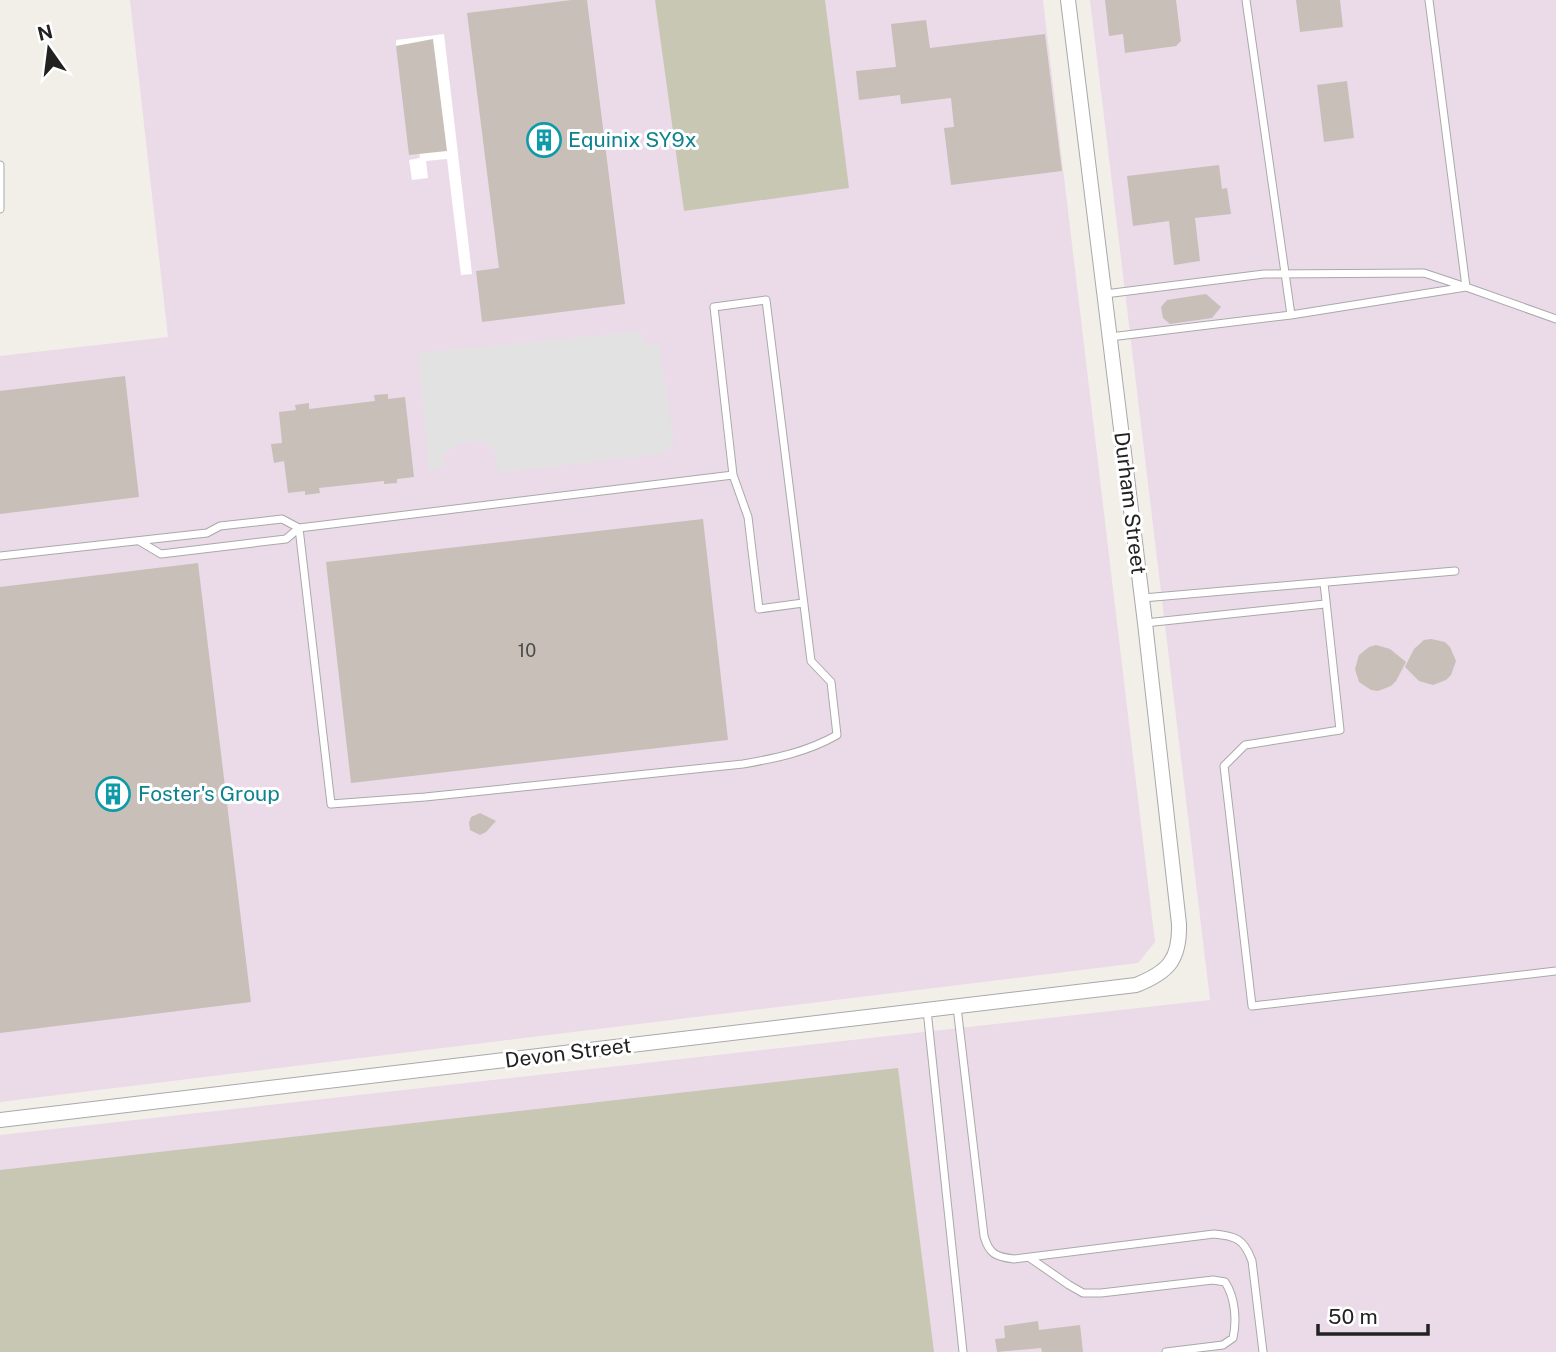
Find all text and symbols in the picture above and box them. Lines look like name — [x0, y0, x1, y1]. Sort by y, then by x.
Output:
north arrow — [14, 14, 84, 84]
text: N — [35, 20, 55, 45]
building icon: Equinix SY9x — [525, 121, 563, 159]
place label: Equinix SY9x — [568, 127, 697, 152]
street label: Durham Street — [1109, 430, 1152, 576]
house number: 10 — [518, 640, 536, 661]
building icon: Foster's Group — [94, 775, 132, 813]
place label: Foster's Group — [138, 781, 280, 806]
street label: Devon Street — [503, 1032, 633, 1073]
scale bar — [1318, 1292, 1428, 1336]
text: 50 m — [1328, 1304, 1378, 1329]

